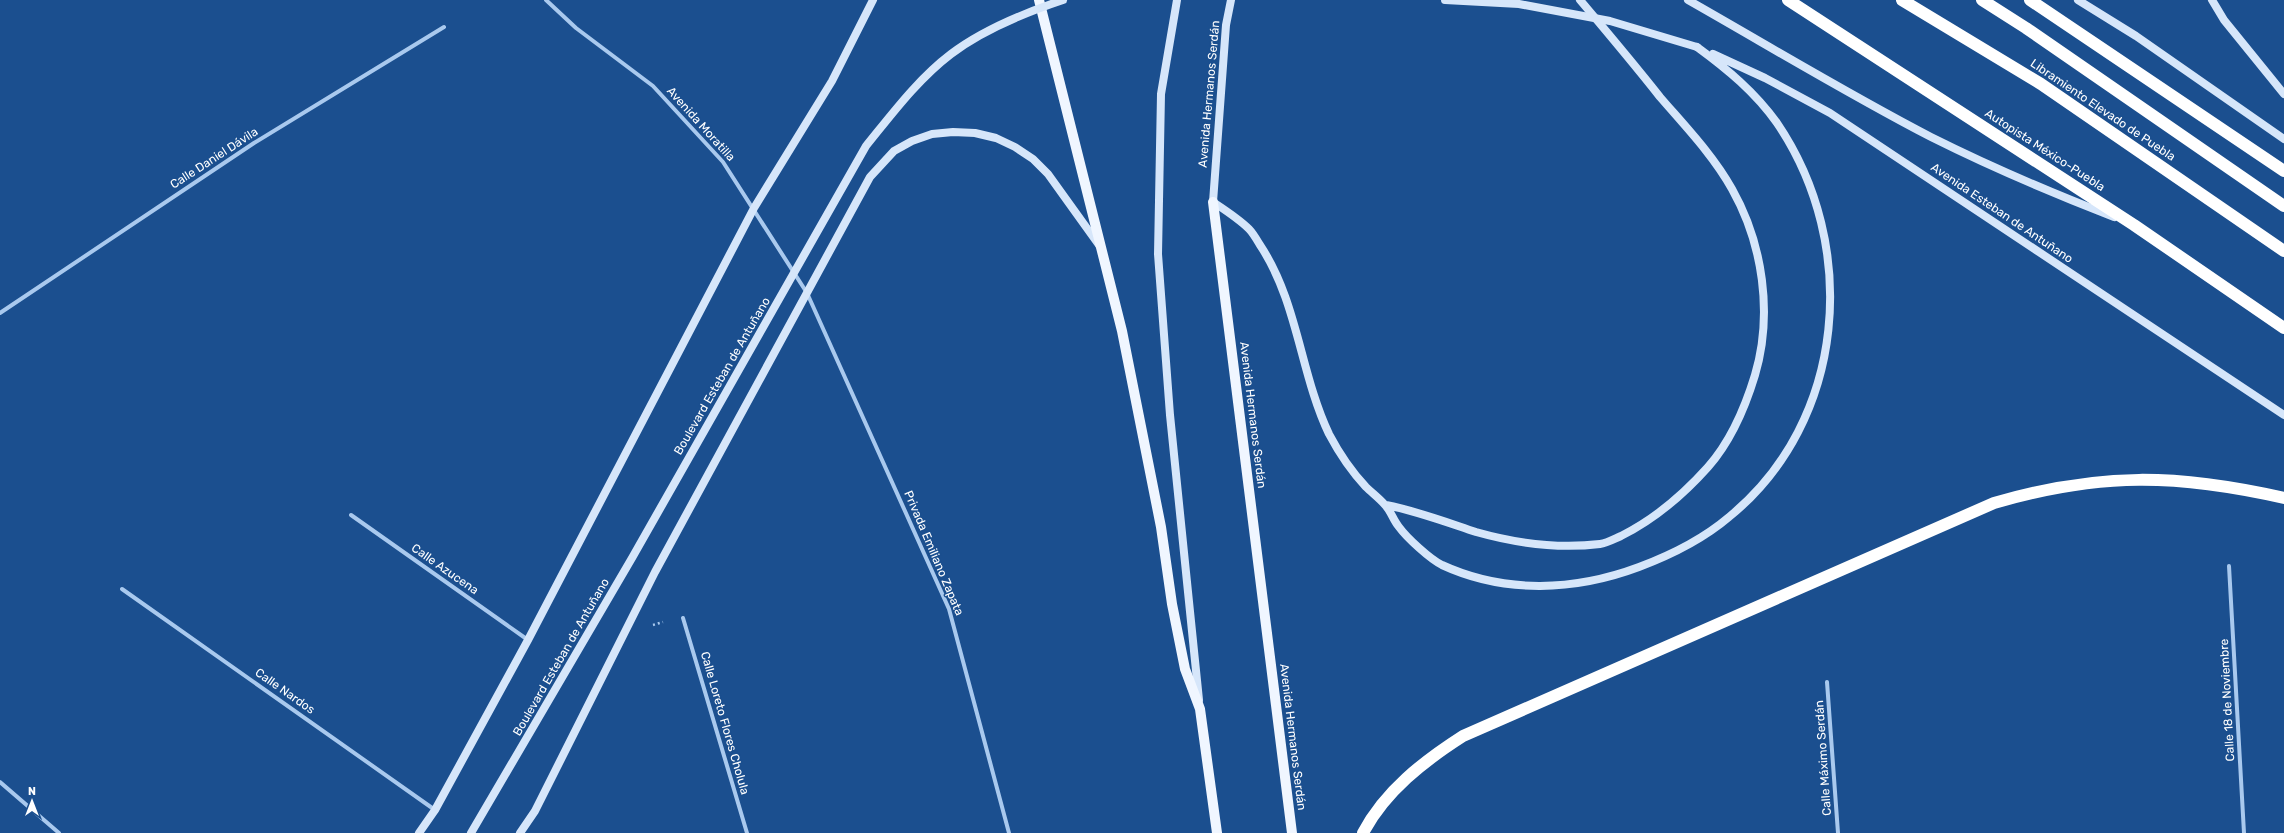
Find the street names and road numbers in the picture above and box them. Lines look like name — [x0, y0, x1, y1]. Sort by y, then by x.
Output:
street label: Avenida Hermanos Serdán — [1196, 20, 1222, 168]
street label: Libramiento Elevado de Puebla — [2028, 56, 2178, 164]
street label: Avenida Moratilla — [664, 84, 738, 164]
street label: Autopista México-Puebla — [1982, 106, 2108, 194]
street label: Calle Daniel Dávila — [168, 124, 260, 192]
street label: Avenida Esteban de Antuñano — [1928, 160, 2076, 266]
street label: Boulevard Esteban de Antuñano — [671, 295, 773, 457]
street label: Avenida Hermanos Serdán — [1237, 341, 1269, 489]
street label: Privada Emiliano Zapata — [901, 489, 967, 617]
street label: Calle Azucena — [409, 541, 481, 597]
street label: Boulevard Esteban de Antuñano — [510, 576, 612, 738]
street label: Calle 18 de Noviembre — [2217, 638, 2237, 762]
street label: Calle Loreto Flores Cholula — [698, 650, 752, 796]
street label: Avenida Hermanos Serdán — [1277, 663, 1309, 811]
street label: Calle Nardos — [252, 665, 318, 717]
street label: Calle Máximo Serdán — [1812, 700, 1834, 816]

